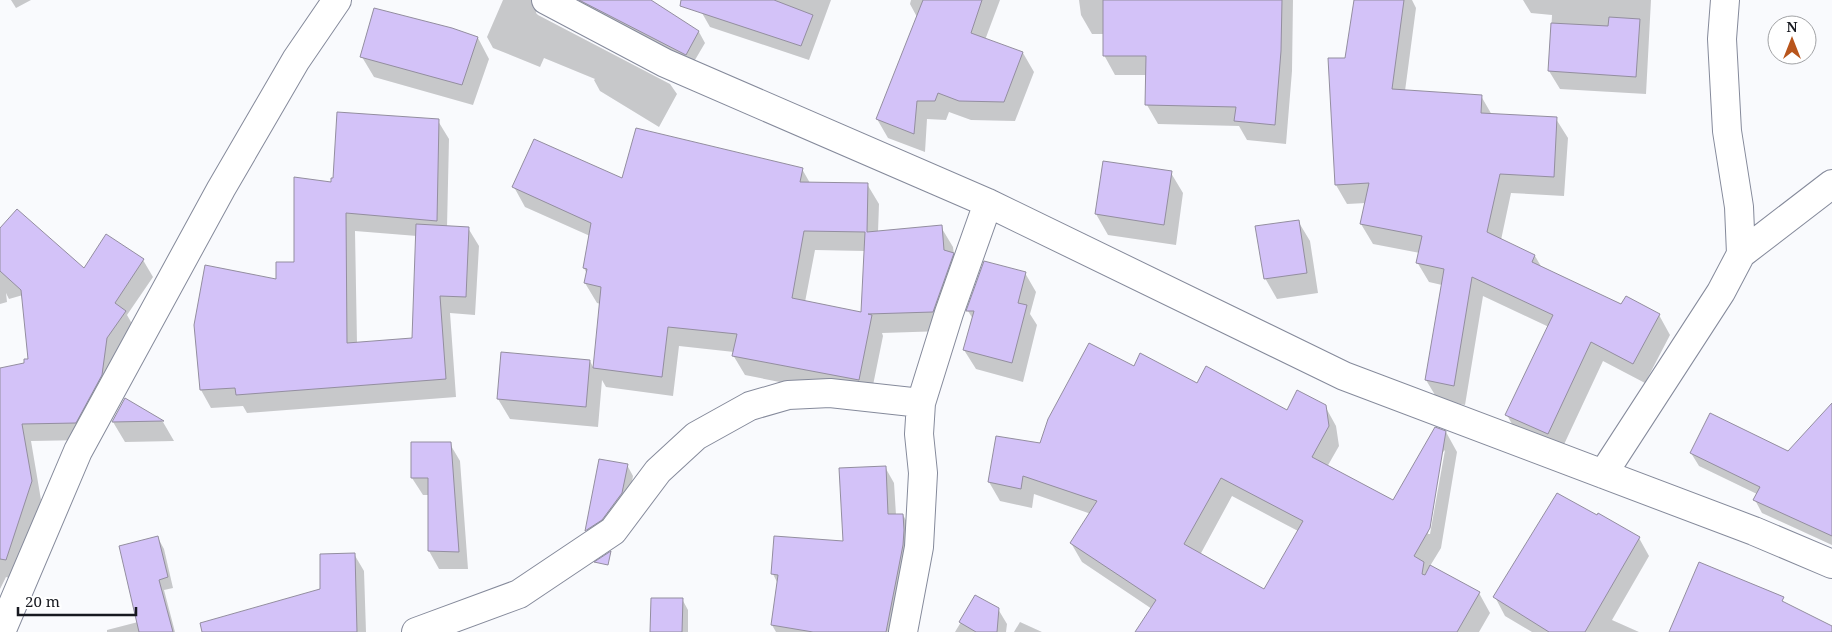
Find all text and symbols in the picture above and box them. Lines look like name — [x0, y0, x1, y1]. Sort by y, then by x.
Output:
north arrow — [1767, 15, 1817, 65]
text: N — [1786, 17, 1798, 36]
scale bar — [18, 584, 135, 616]
text: 20 m — [25, 591, 60, 611]

